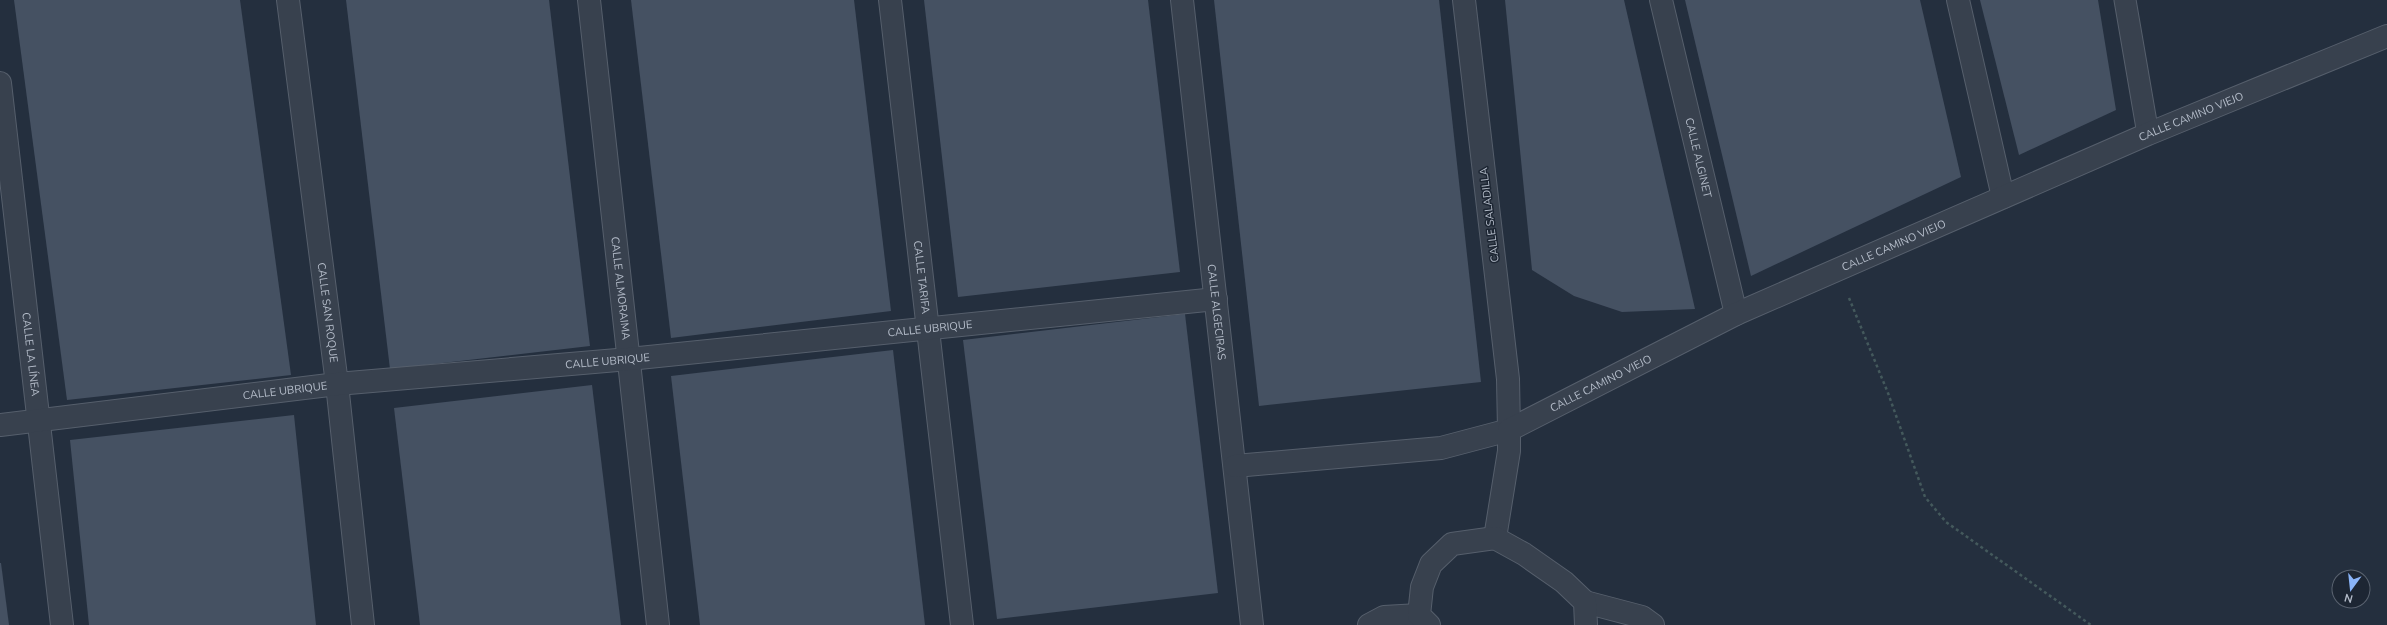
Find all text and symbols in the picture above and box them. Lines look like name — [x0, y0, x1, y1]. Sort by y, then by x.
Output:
street label: CALLE CAMINO VIEJO — [2136, 89, 2246, 145]
street label: CALLE ALGINET — [1681, 116, 1715, 200]
street label: CALLE SALADILLA — [1476, 167, 1503, 263]
street label: CALLE CAMINO VIEJO — [1839, 216, 1948, 275]
street label: CALLE ALMORAIMA — [607, 236, 633, 341]
street label: CALLE TARIFA — [910, 240, 933, 315]
street label: CALLE SAN ROQUE — [314, 262, 341, 363]
street label: CALLE ALGECIRAS — [1204, 263, 1229, 361]
street label: CALLE LA LÍNEA — [18, 312, 43, 397]
street label: CALLE UBRIQUE — [887, 317, 973, 341]
street label: CALLE UBRIQUE — [565, 350, 651, 372]
street label: CALLE CAMINO VIEJO — [1547, 351, 1654, 416]
street label: CALLE UBRIQUE — [242, 378, 328, 403]
north arrow — [2331, 569, 2371, 609]
text: N — [2343, 590, 2354, 606]

